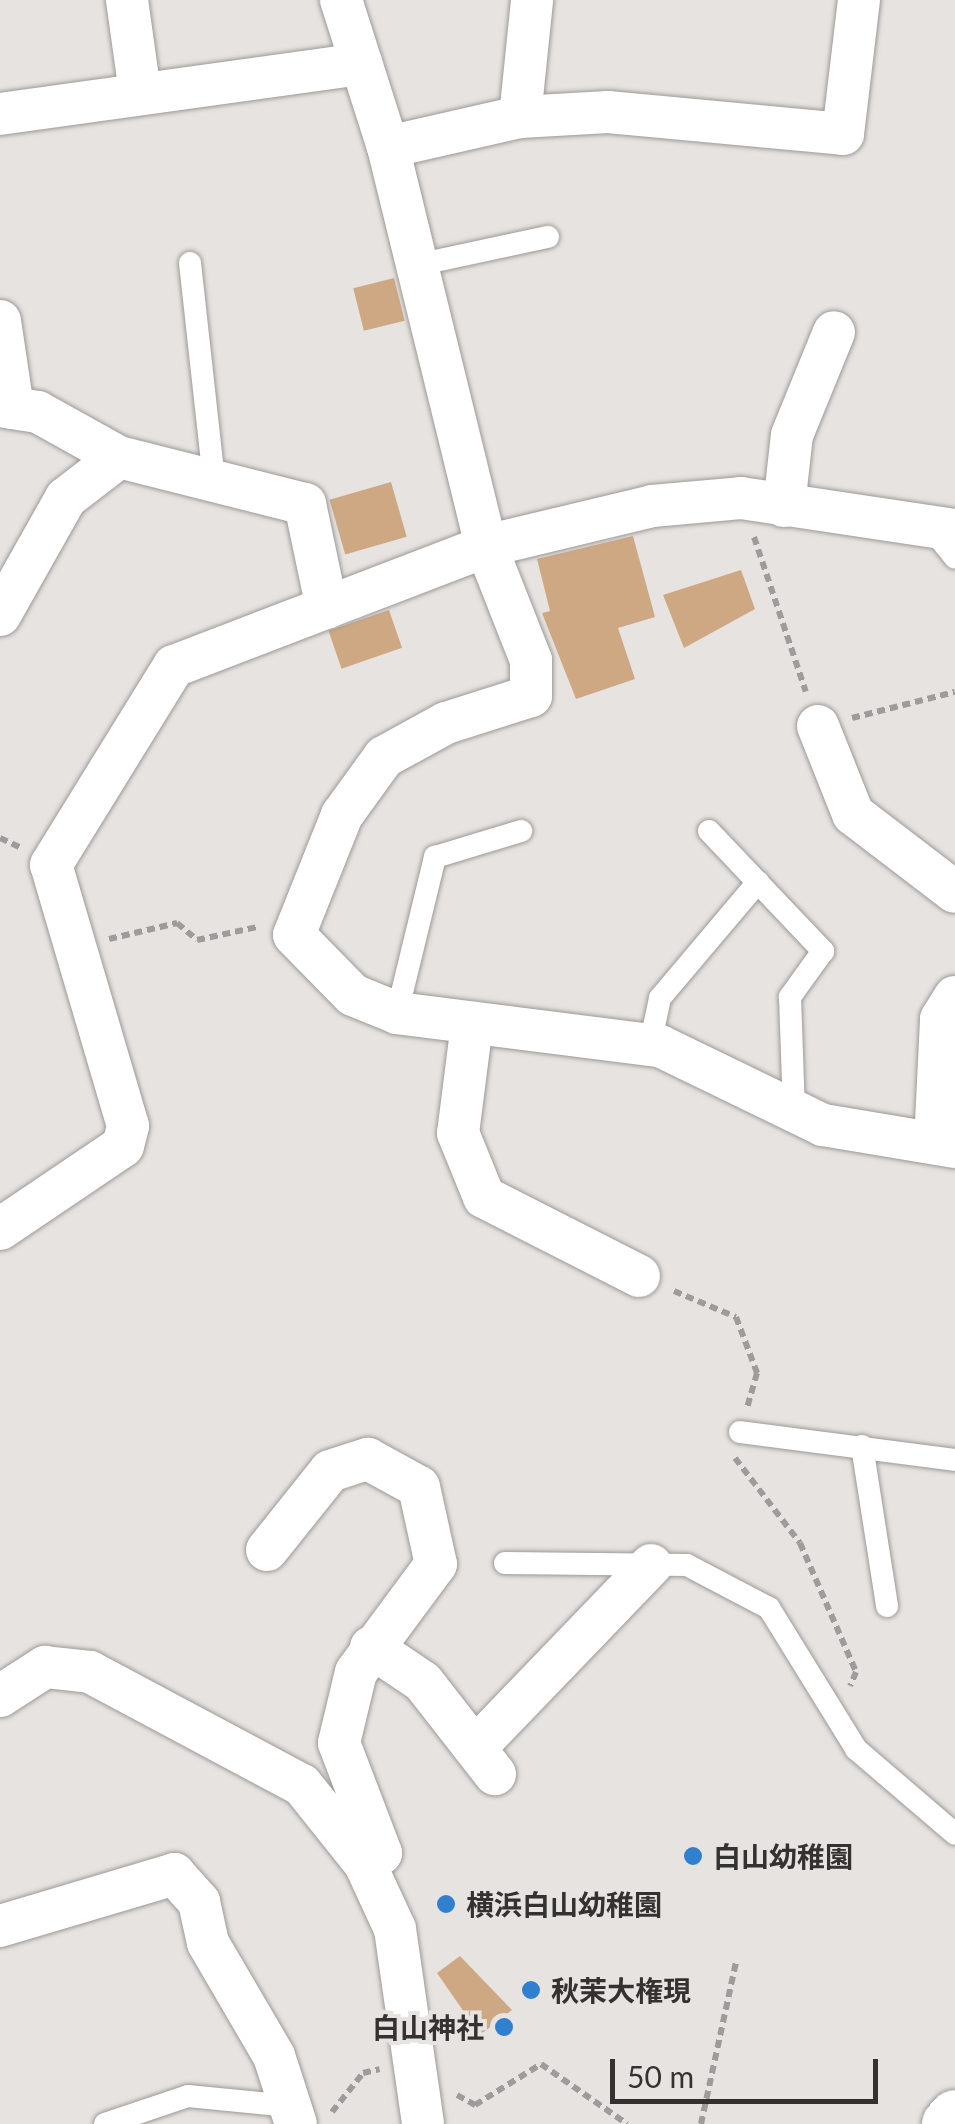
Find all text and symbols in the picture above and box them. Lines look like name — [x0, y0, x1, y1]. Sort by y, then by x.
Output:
place label: 白山幼稚園 — [713, 1839, 853, 1873]
marker: 白山幼稚園 — [682, 1845, 704, 1867]
place label: 横浜白山幼稚園 — [466, 1887, 662, 1921]
marker: 横浜白山幼稚園 — [435, 1893, 457, 1915]
place label: 秋茉大権現 — [551, 1973, 691, 2007]
marker: 秋茉大権現 — [520, 1979, 542, 2001]
place label: 白山神社 — [372, 2010, 484, 2044]
marker: 白山神社 — [493, 2016, 515, 2038]
scale bar — [615, 2039, 882, 2101]
text: 50 m — [627, 2058, 694, 2094]

